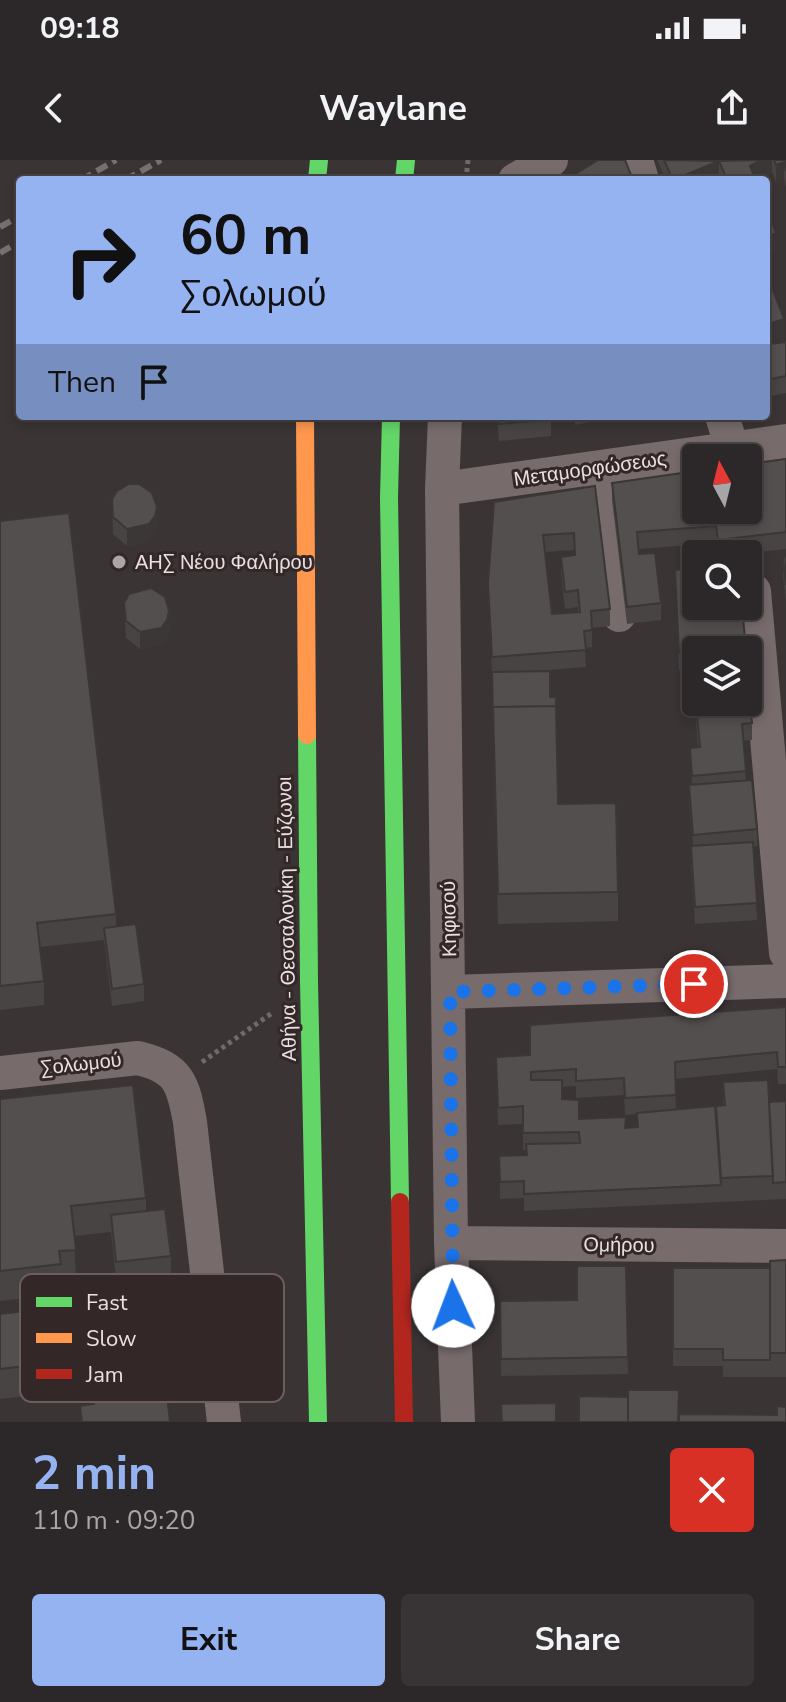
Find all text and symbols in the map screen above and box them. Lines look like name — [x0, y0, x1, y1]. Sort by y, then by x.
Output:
text: 09:18 — [40, 8, 119, 49]
text: Waylane — [319, 84, 467, 133]
icon: back — [32, 86, 76, 130]
icon: share — [710, 86, 754, 130]
text: 60 m — [180, 197, 311, 274]
icon: right — [48, 208, 152, 312]
text: Σολωμού — [180, 270, 326, 319]
icon: arrive — [132, 360, 176, 404]
text: Then — [48, 362, 116, 403]
north arrow — [682, 444, 762, 524]
map controls — [682, 444, 762, 716]
street label: Μεταμορφώσεως — [512, 445, 668, 493]
button: search — [682, 540, 762, 620]
place label: ΑΗΣ Νέου Φαλήρου — [135, 549, 313, 576]
marker: ΑΗΣ Νέου Φαλήρου — [110, 553, 128, 571]
button: layers — [682, 636, 762, 716]
street label: Αθήνα - Θεσσαλονίκη - Εύζωνοι — [271, 776, 303, 1062]
street label: Κηφισού — [435, 881, 463, 957]
pin — [660, 950, 728, 1018]
icon: arrive — [672, 962, 716, 1006]
street label: Σολωμού — [39, 1046, 123, 1082]
street label: Ομήρου — [583, 1231, 655, 1259]
position arrow — [411, 1264, 495, 1348]
legend — [20, 1274, 284, 1402]
text: Fast — [86, 1288, 128, 1318]
text: Slow — [86, 1324, 137, 1354]
text: Jam — [85, 1360, 124, 1390]
text: 2 min — [32, 1440, 156, 1506]
button: close — [670, 1448, 754, 1532]
text: 110 m · 09:20 — [32, 1503, 195, 1538]
button: Exit — [32, 1594, 385, 1686]
button: Share — [401, 1594, 754, 1686]

